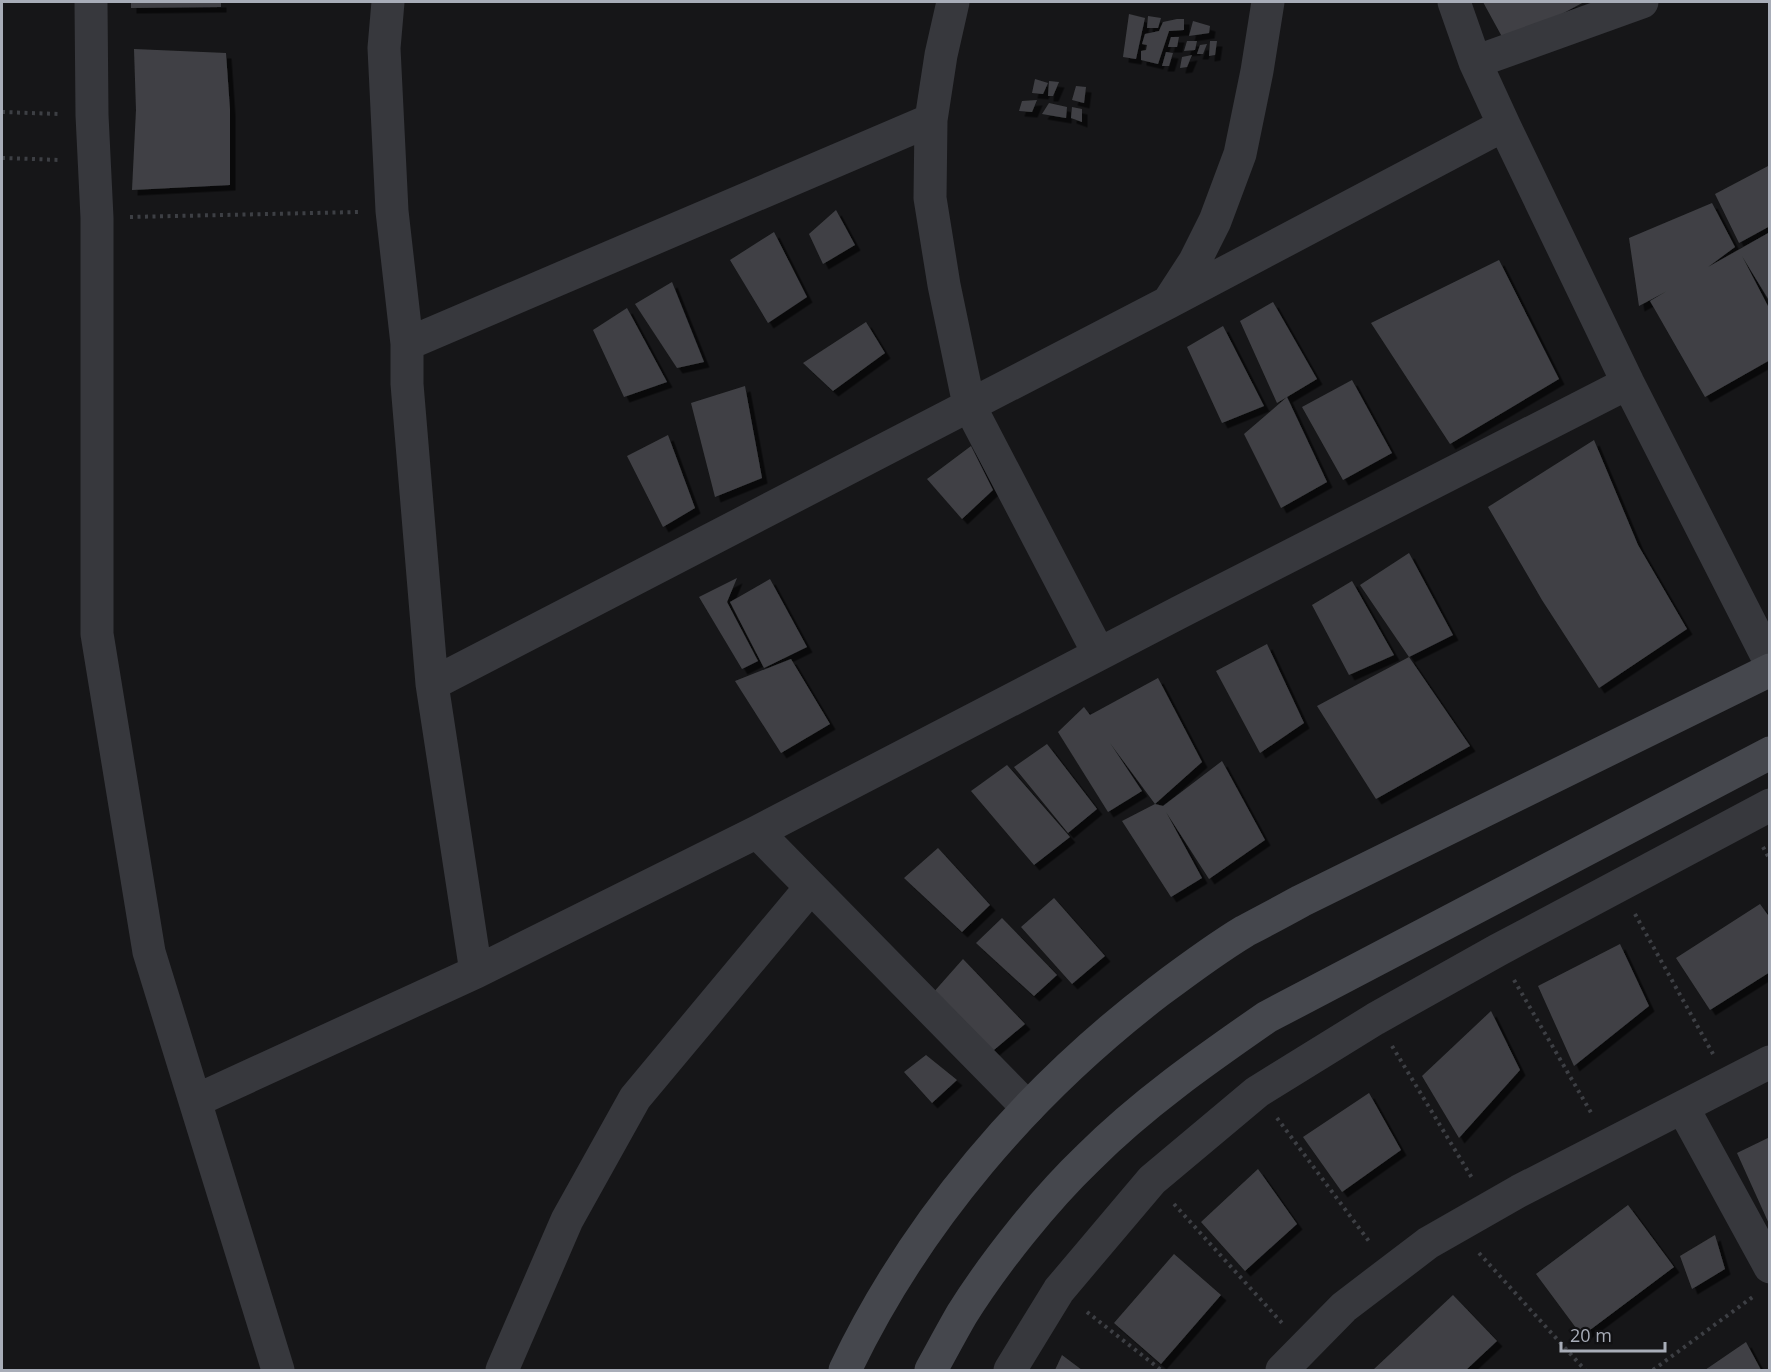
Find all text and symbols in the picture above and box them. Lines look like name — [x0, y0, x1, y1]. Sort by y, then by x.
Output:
scale bar — [1561, 1315, 1664, 1353]
text: 20 m — [1570, 1323, 1612, 1347]

